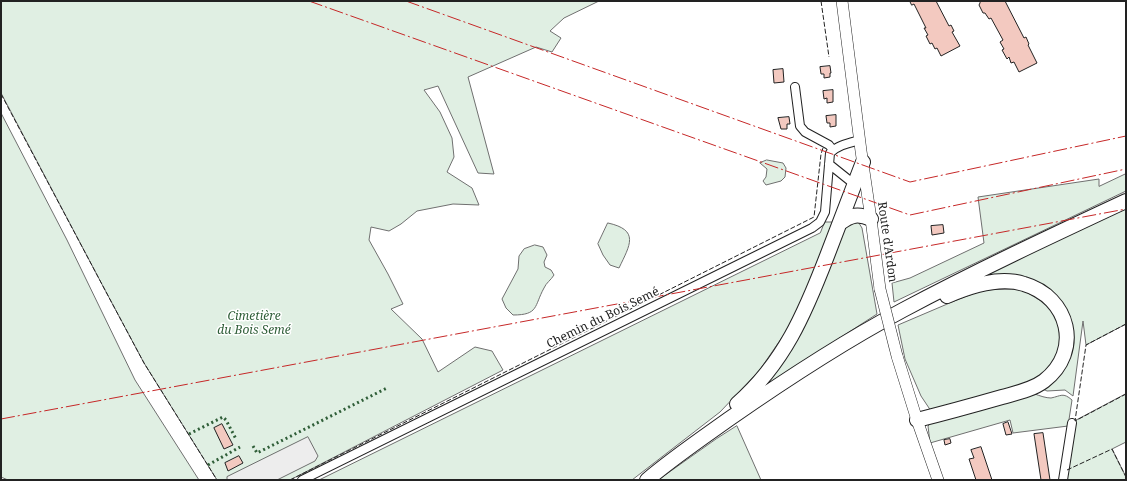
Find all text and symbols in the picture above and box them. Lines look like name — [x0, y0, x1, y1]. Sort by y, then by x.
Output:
street label: Route d'Ardon — [874, 201, 900, 283]
street label: Chemin du Bois Semé — [544, 284, 662, 352]
park label: Cimetière du Bois Semé — [217, 310, 291, 338]

